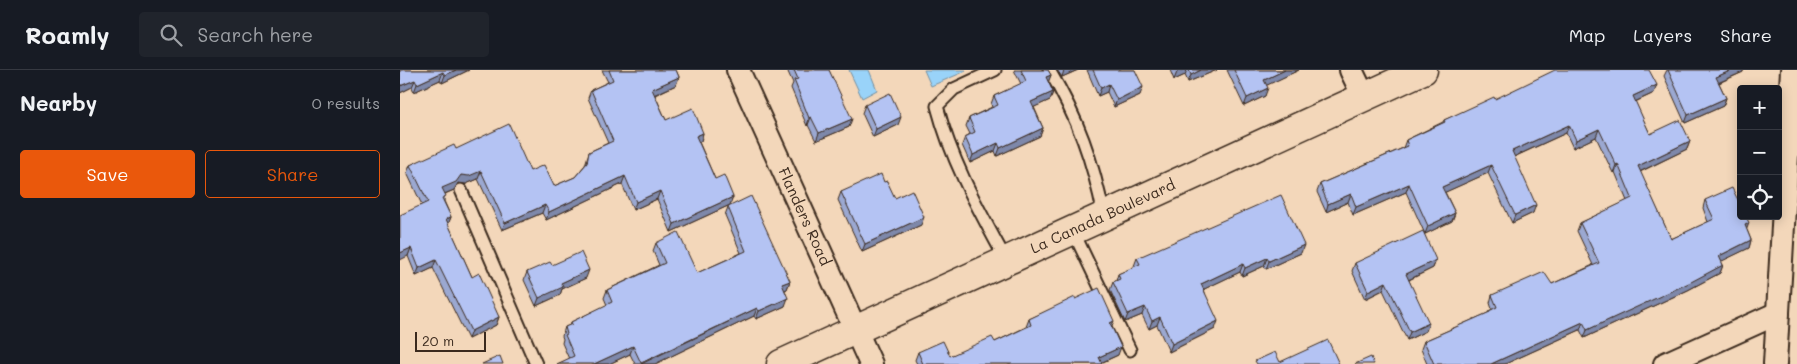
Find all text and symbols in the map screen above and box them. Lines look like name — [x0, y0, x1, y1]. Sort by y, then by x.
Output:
search box — [139, 12, 489, 57]
text: Roamly — [25, 19, 109, 50]
icon: search — [157, 21, 185, 49]
text: Search here — [197, 22, 313, 47]
text: Map — [1569, 23, 1605, 47]
text: Layers — [1633, 23, 1692, 47]
text: Share — [1720, 23, 1772, 47]
map controls — [1737, 85, 1782, 220]
button: + — [1737, 85, 1782, 130]
text: Nearby — [20, 89, 97, 116]
text: 0 results — [312, 92, 380, 113]
button: − — [1737, 130, 1782, 175]
button: Save — [20, 150, 195, 198]
button: Share — [205, 150, 380, 198]
street label: Flanders Road — [774, 164, 836, 269]
street label: La Canada Boulevard — [1027, 174, 1178, 258]
button: locate — [1737, 175, 1782, 220]
scale bar — [415, 329, 486, 352]
text: 20 m — [422, 331, 454, 350]

